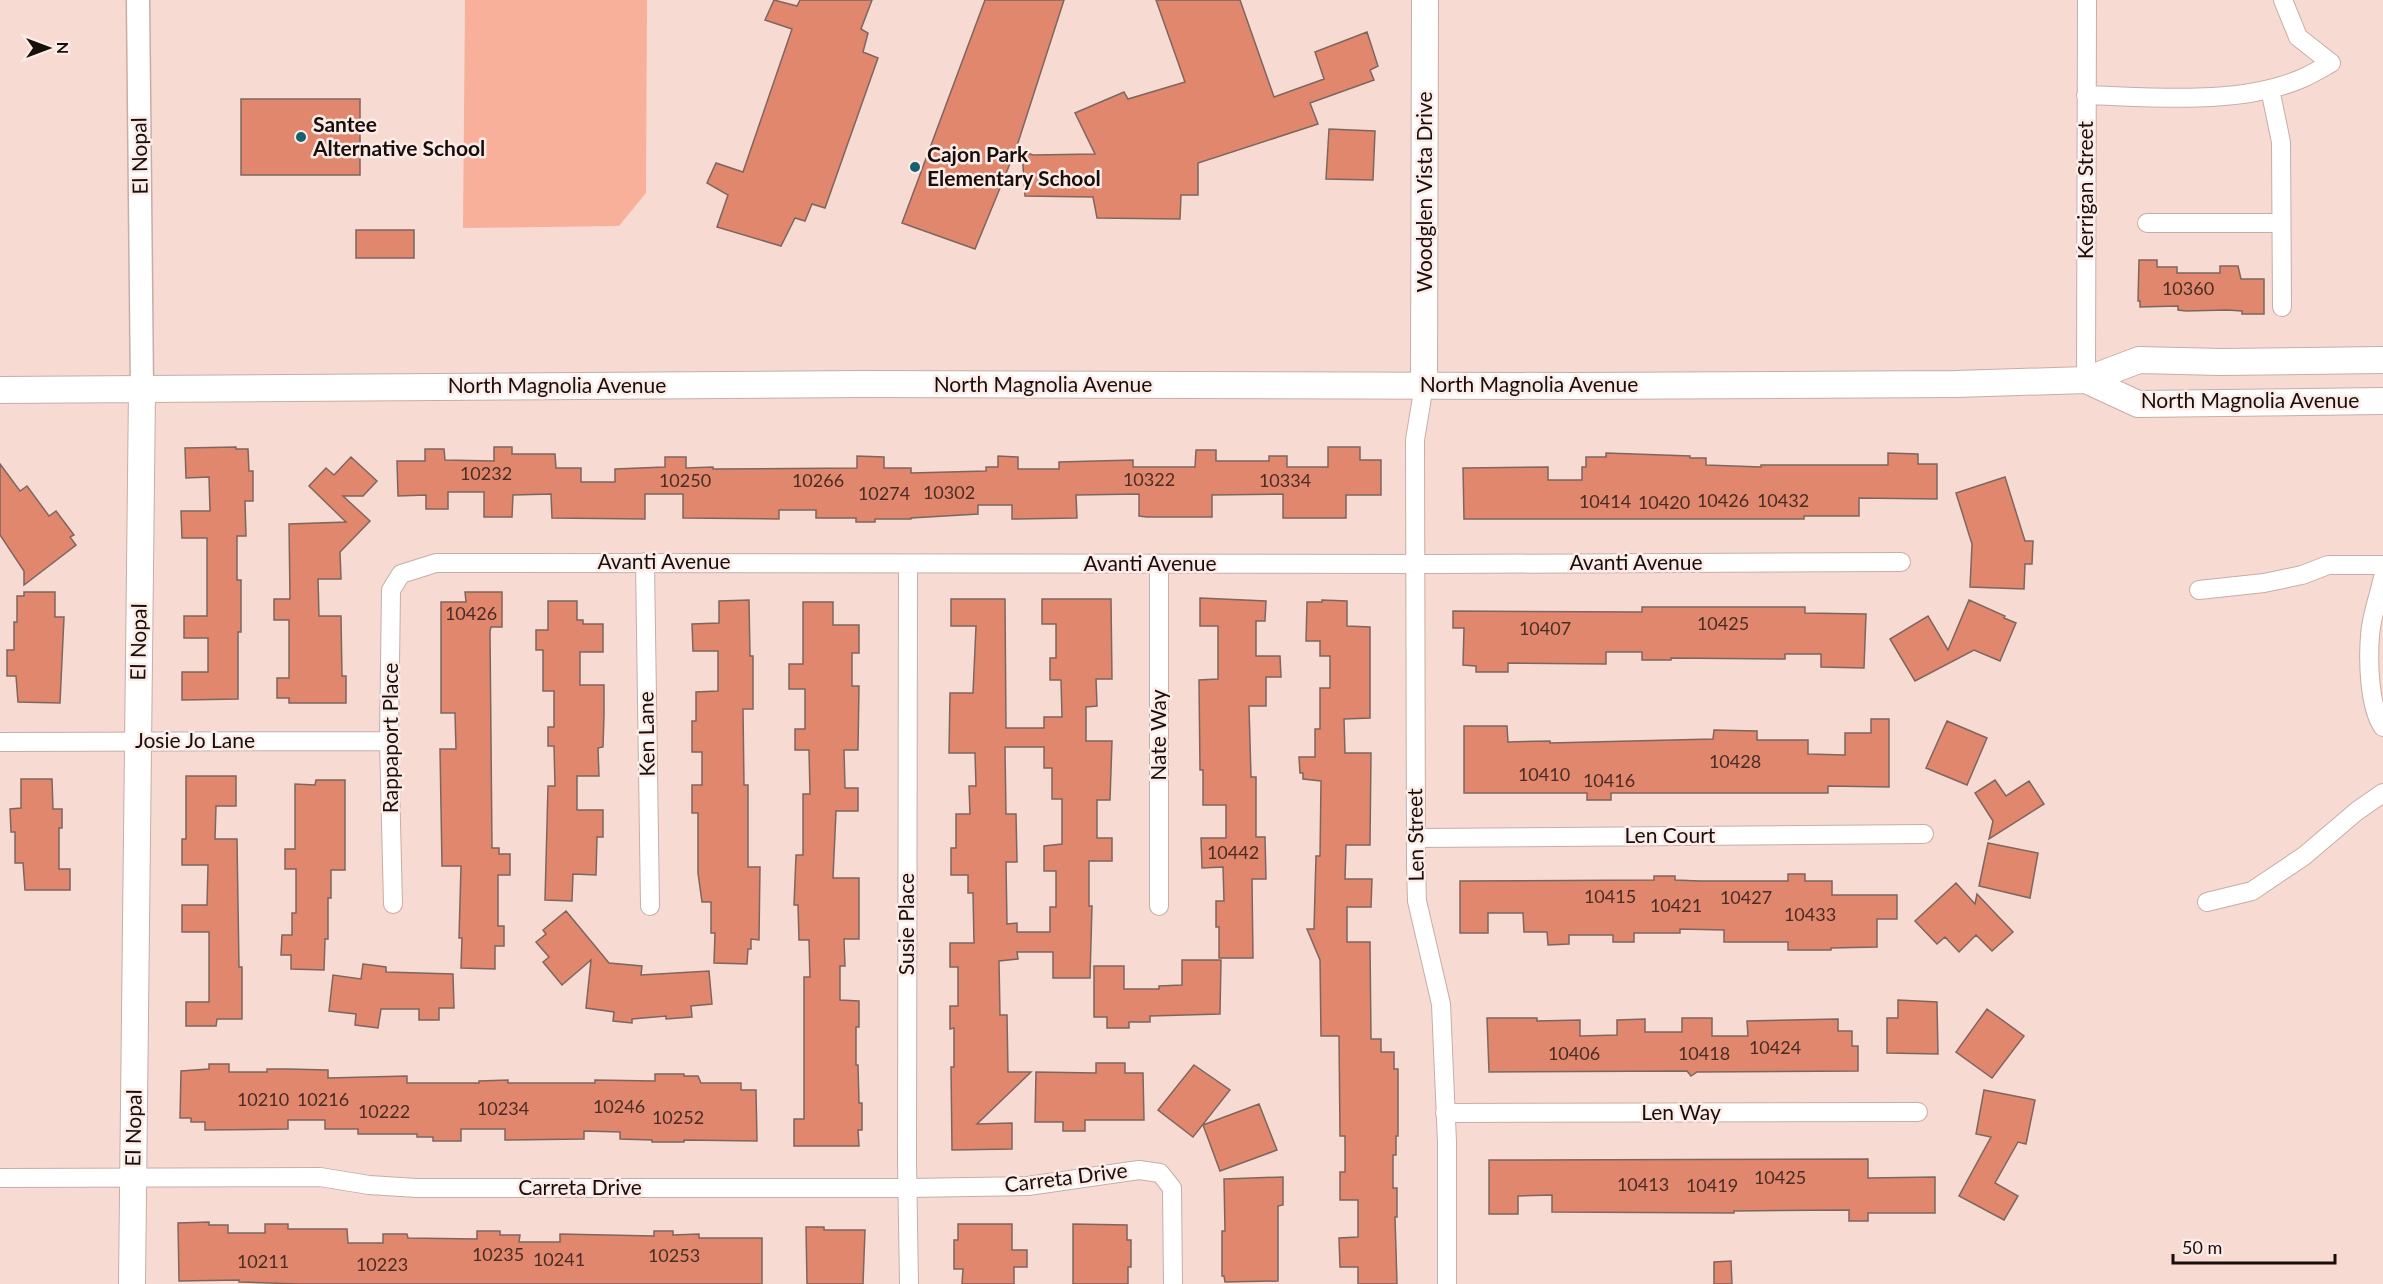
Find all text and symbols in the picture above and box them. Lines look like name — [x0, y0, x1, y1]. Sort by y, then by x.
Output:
north arrow — [18, 18, 78, 78]
text: N — [54, 42, 73, 54]
street label: Woodglen Vista Drive — [1411, 91, 1436, 293]
place label: Santee Alternative School — [312, 111, 485, 160]
street label: El Nopal — [125, 117, 152, 195]
street label: Kerrigan Street — [2072, 120, 2097, 259]
marker: Santee Alternative School — [294, 130, 308, 144]
place label: Cajon Park Elementary School — [927, 141, 1101, 190]
marker: Cajon Park Elementary School — [908, 160, 922, 174]
house number: 10360 — [2162, 277, 2214, 299]
street label: North Magnolia Avenue — [934, 371, 1152, 396]
street label: North Magnolia Avenue — [1420, 371, 1638, 396]
street label: North Magnolia Avenue — [448, 372, 666, 397]
street label: North Magnolia Avenue — [2141, 387, 2359, 412]
house number: 10232 — [460, 462, 512, 484]
house number: 10322 — [1123, 468, 1175, 490]
house number: 10250 — [659, 469, 711, 491]
house number: 10266 — [792, 469, 844, 491]
house number: 10334 — [1259, 469, 1311, 491]
house number: 10302 — [923, 481, 975, 503]
house number: 10274 — [858, 482, 910, 504]
house number: 10426 — [1697, 489, 1749, 511]
house number: 10432 — [1757, 489, 1809, 511]
house number: 10414 — [1579, 490, 1631, 512]
house number: 10420 — [1638, 491, 1690, 513]
street label: Avanti Avenue — [597, 548, 731, 573]
street label: Avanti Avenue — [1569, 549, 1703, 574]
street label: Avanti Avenue — [1083, 550, 1217, 575]
house number: 10426 — [445, 602, 497, 624]
street label: El Nopal — [124, 603, 151, 681]
house number: 10425 — [1697, 612, 1749, 634]
house number: 10407 — [1519, 617, 1571, 639]
street label: Rappaport Place — [377, 663, 402, 813]
street label: Nate Way — [1145, 689, 1170, 781]
street label: Ken Lane — [632, 691, 659, 777]
street label: Josie Jo Lane — [135, 727, 255, 752]
house number: 10428 — [1709, 750, 1761, 772]
house number: 10410 — [1518, 763, 1570, 785]
house number: 10416 — [1583, 769, 1635, 791]
street label: Len Street — [1401, 788, 1428, 882]
street label: Len Court — [1625, 822, 1716, 847]
house number: 10442 — [1207, 841, 1259, 863]
street label: Susie Place — [893, 873, 918, 975]
house number: 10415 — [1584, 885, 1636, 907]
house number: 10427 — [1720, 886, 1772, 908]
house number: 10421 — [1650, 894, 1702, 916]
house number: 10433 — [1784, 903, 1836, 925]
house number: 10424 — [1749, 1036, 1801, 1058]
house number: 10406 — [1548, 1042, 1600, 1064]
house number: 10418 — [1678, 1042, 1730, 1064]
house number: 10210 — [237, 1088, 289, 1110]
house number: 10216 — [297, 1088, 349, 1110]
street label: El Nopal — [119, 1089, 146, 1167]
house number: 10246 — [593, 1095, 645, 1117]
house number: 10234 — [477, 1097, 529, 1119]
street label: Len Way — [1641, 1099, 1721, 1124]
house number: 10222 — [358, 1100, 410, 1122]
house number: 10252 — [652, 1106, 704, 1128]
street label: Carreta Drive — [1003, 1157, 1129, 1196]
house number: 10425 — [1754, 1166, 1806, 1188]
house number: 10413 — [1617, 1173, 1669, 1195]
street label: Carreta Drive — [518, 1174, 642, 1199]
house number: 10419 — [1686, 1174, 1738, 1196]
scale bar — [2173, 1227, 2335, 1265]
text: 50 m — [2182, 1236, 2222, 1258]
house number: 10235 — [472, 1243, 524, 1265]
house number: 10253 — [648, 1244, 700, 1266]
house number: 10241 — [533, 1248, 585, 1270]
house number: 10211 — [237, 1250, 289, 1272]
house number: 10223 — [356, 1253, 408, 1275]

